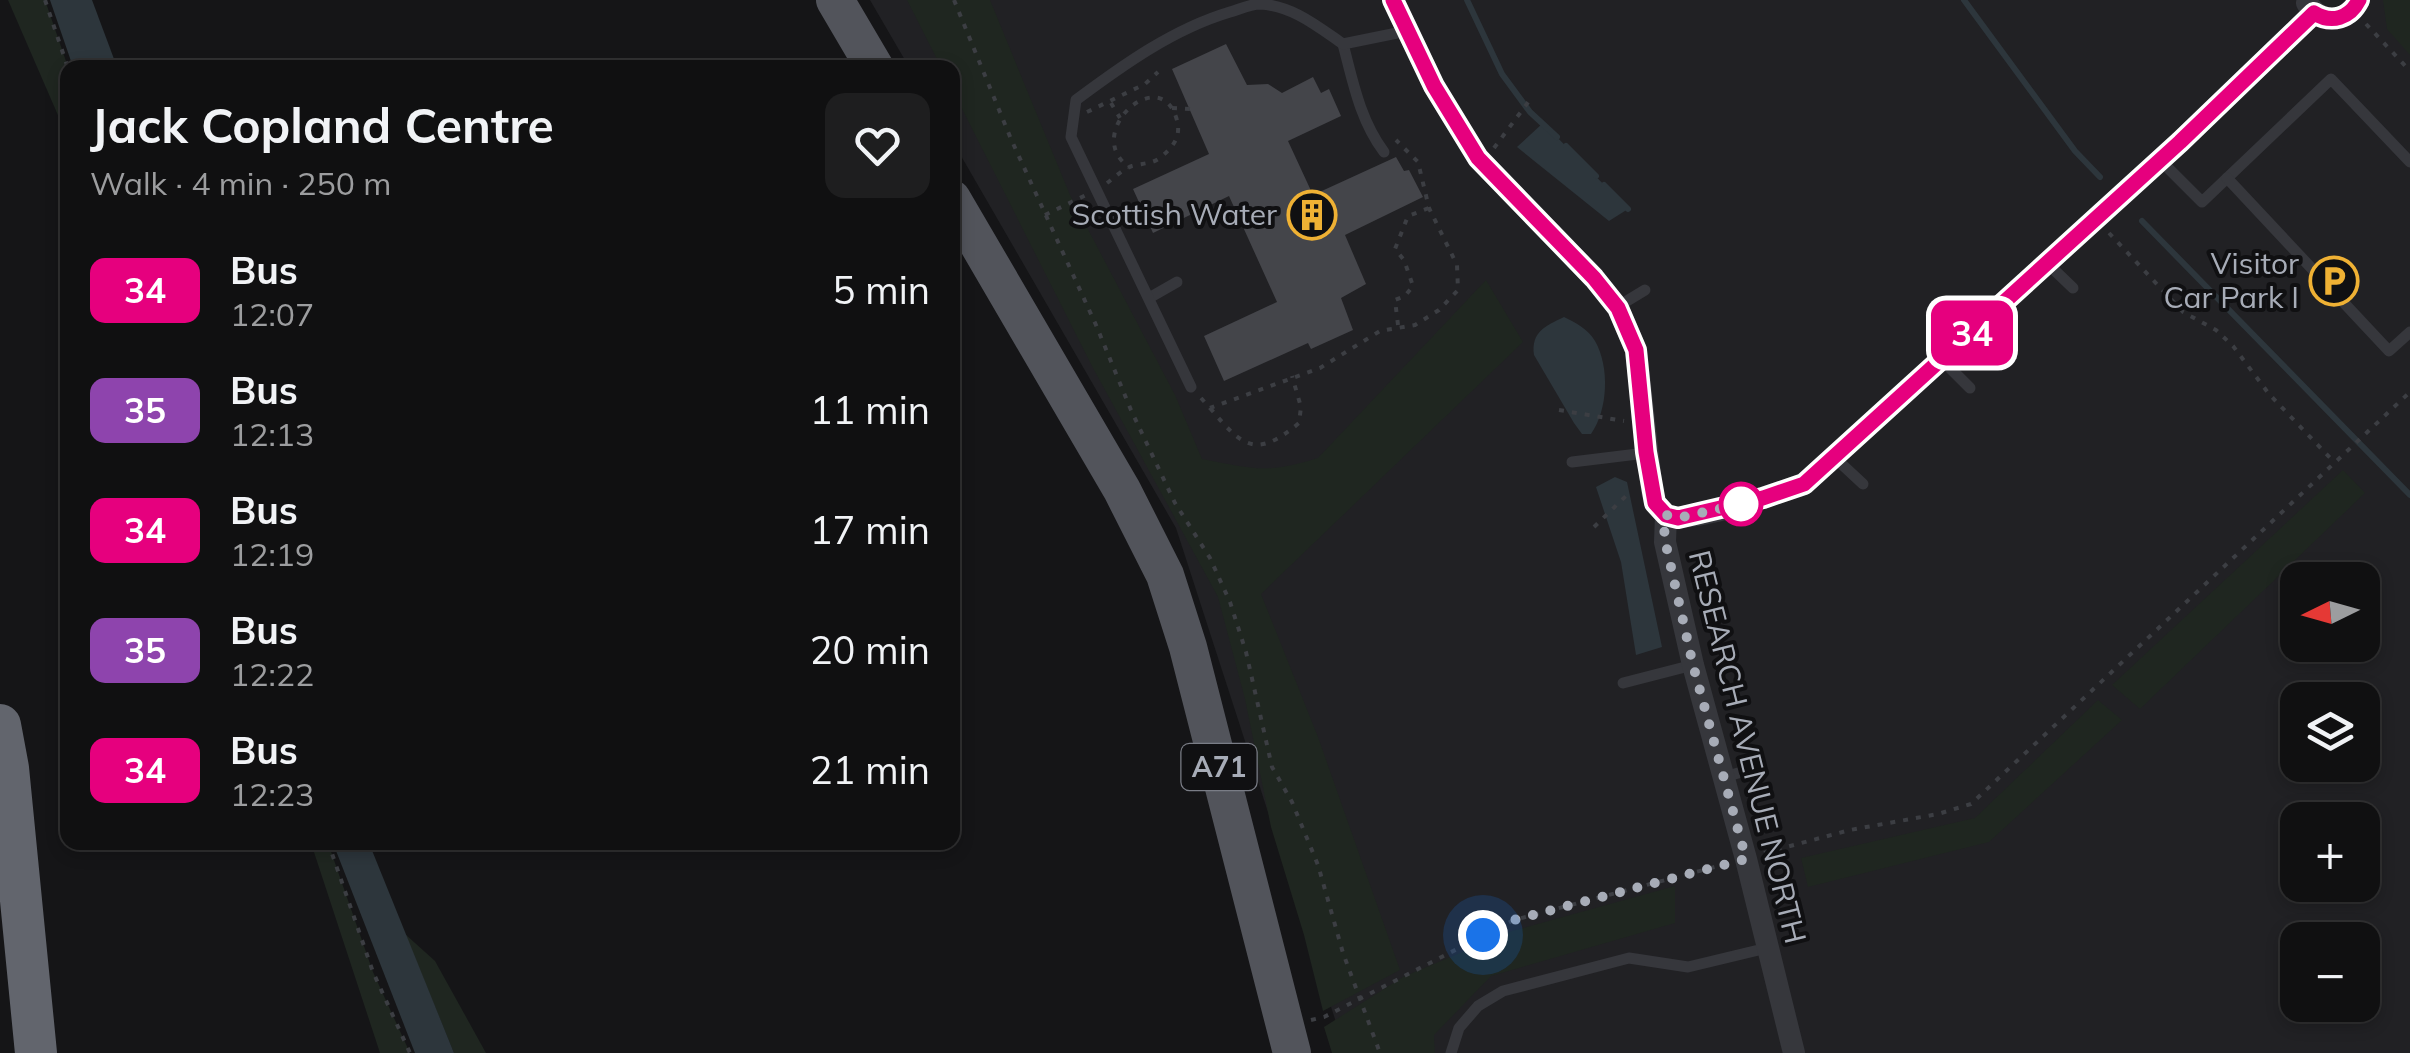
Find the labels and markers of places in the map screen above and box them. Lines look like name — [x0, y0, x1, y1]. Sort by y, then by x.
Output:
building icon: Scottish Water — [1286, 189, 1338, 241]
place label: Scottish Water — [1072, 195, 1277, 233]
place label: Visitor Car Park I — [2164, 244, 2299, 316]
parking icon: Visitor Car Park I — [2308, 255, 2360, 307]
unlabelled marker — [1720, 483, 1762, 525]

